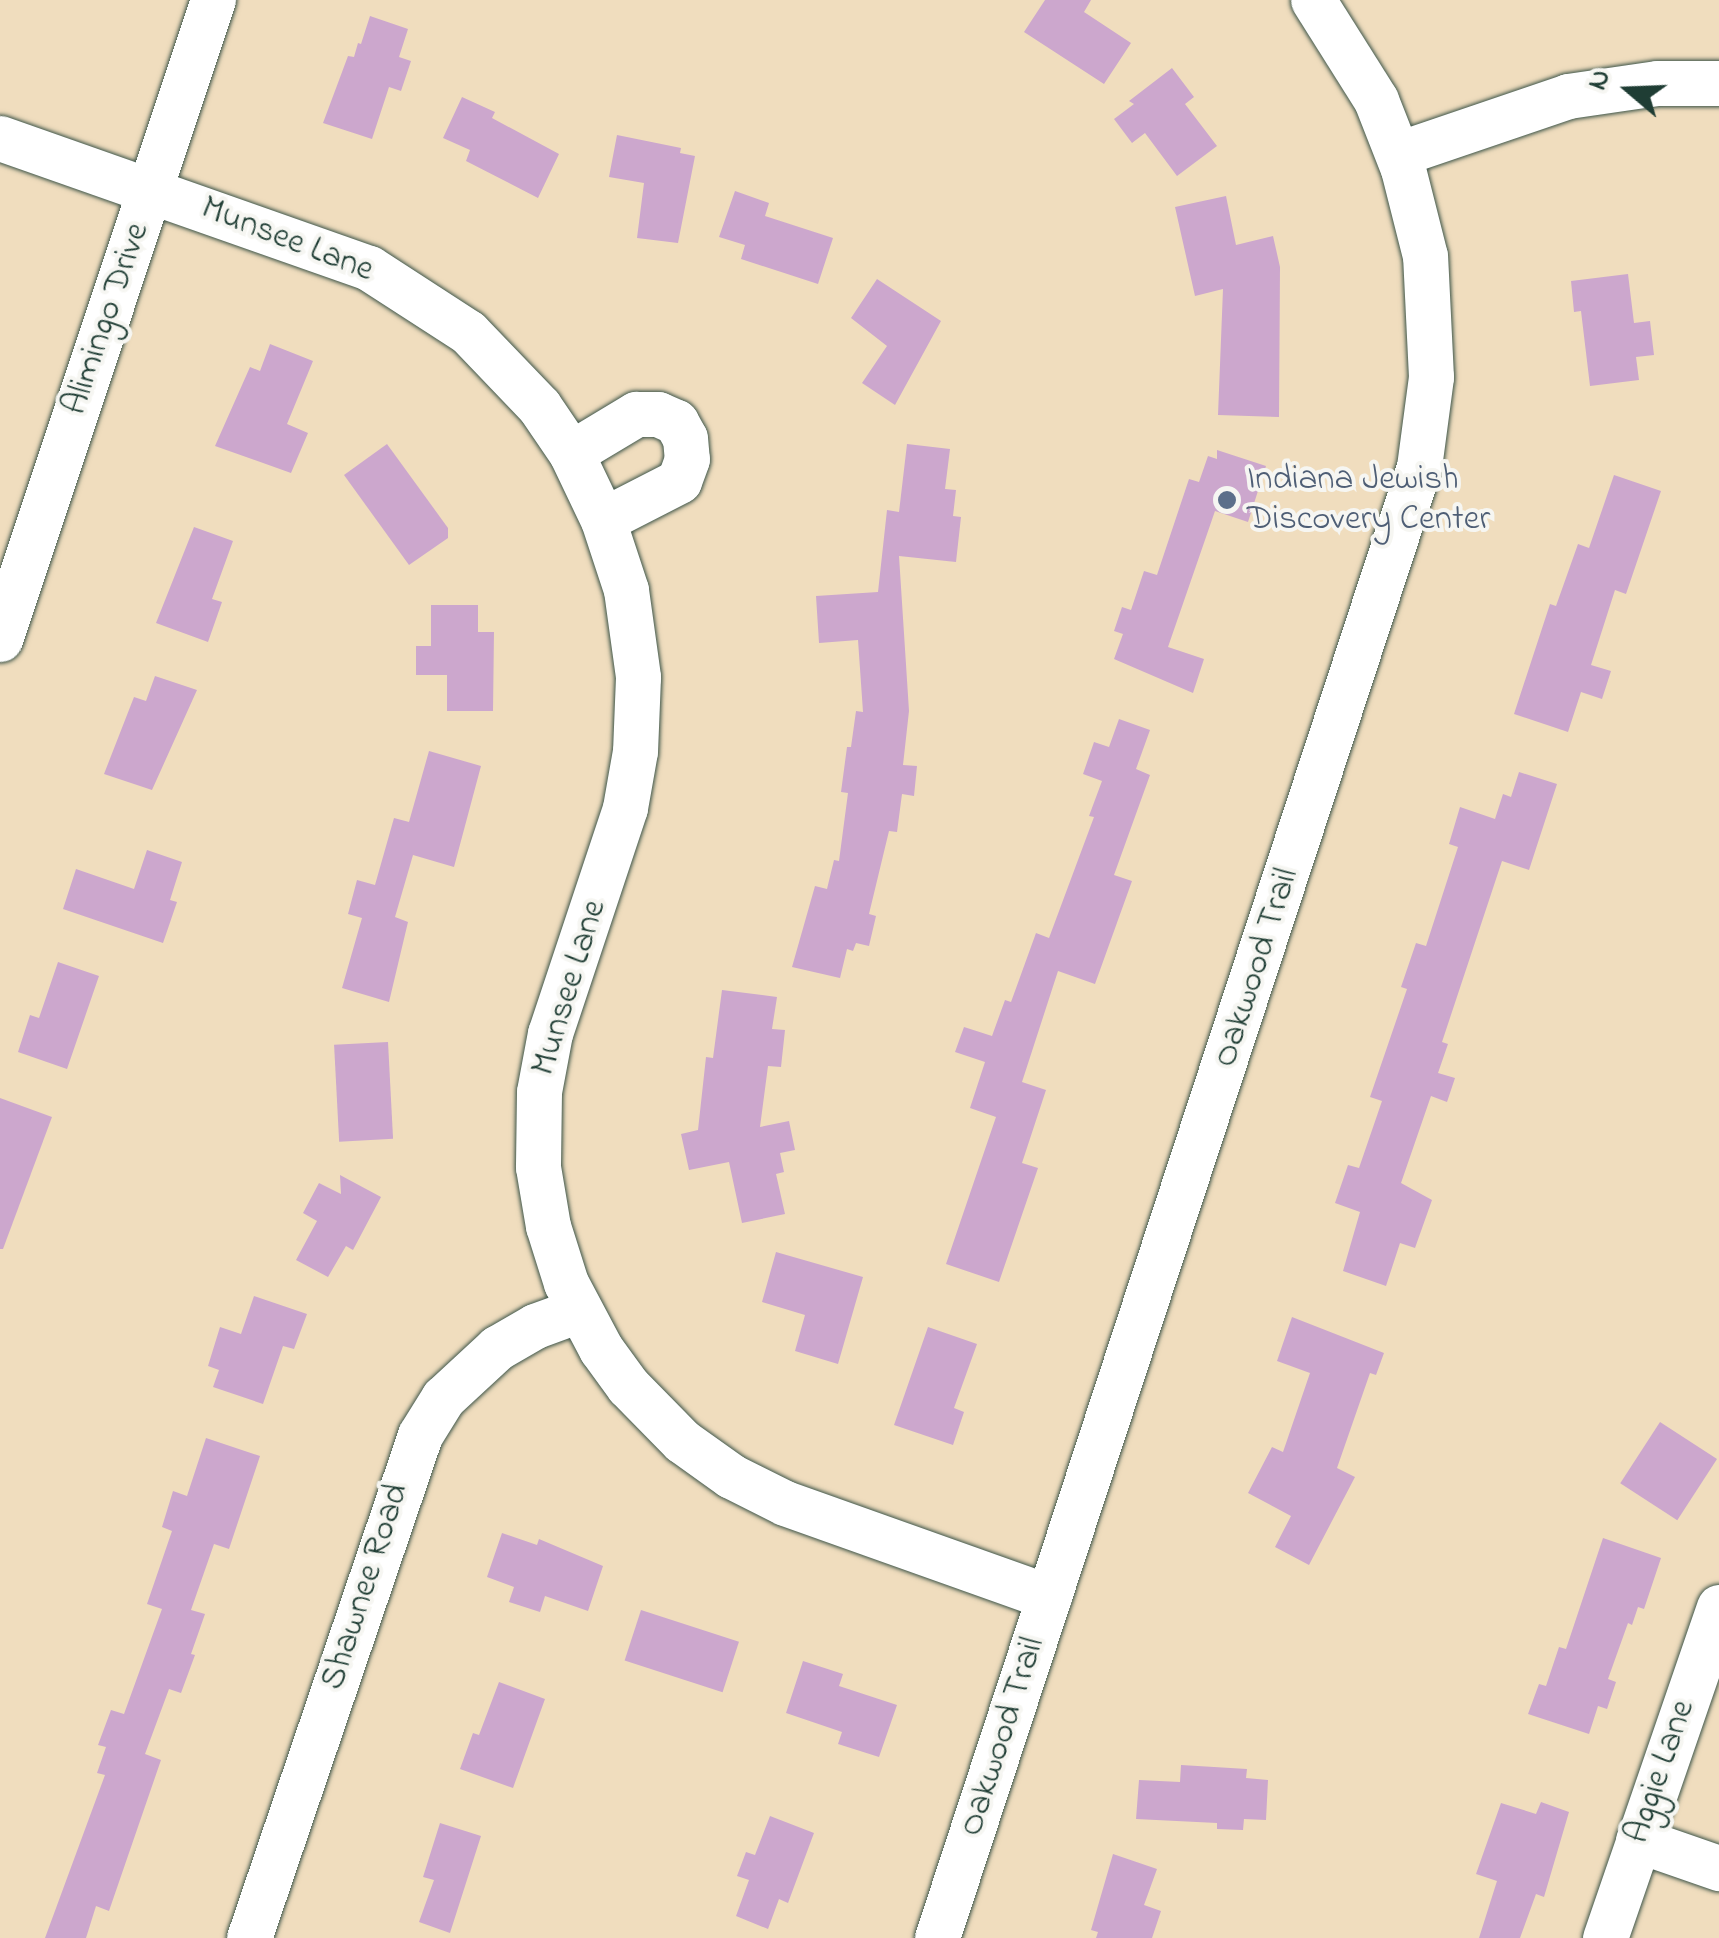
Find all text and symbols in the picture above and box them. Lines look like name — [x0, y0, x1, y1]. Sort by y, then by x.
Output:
north arrow — [1579, 40, 1679, 140]
text: N — [1578, 64, 1623, 96]
street label: Munsee Lane — [195, 188, 379, 292]
street label: Alimingo Drive — [55, 218, 159, 420]
place label: Indiana Jewish Discovery Center — [1247, 459, 1490, 541]
marker: Indiana Jewish Discovery Center — [1216, 489, 1238, 511]
street label: Oakwood Trail — [1205, 863, 1309, 1073]
street label: Munsee Lane — [523, 895, 617, 1081]
street label: Shawnee Road — [313, 1479, 419, 1695]
street label: Oakwood Trail — [951, 1632, 1055, 1842]
street label: Aggie Lane — [1617, 1695, 1705, 1849]

